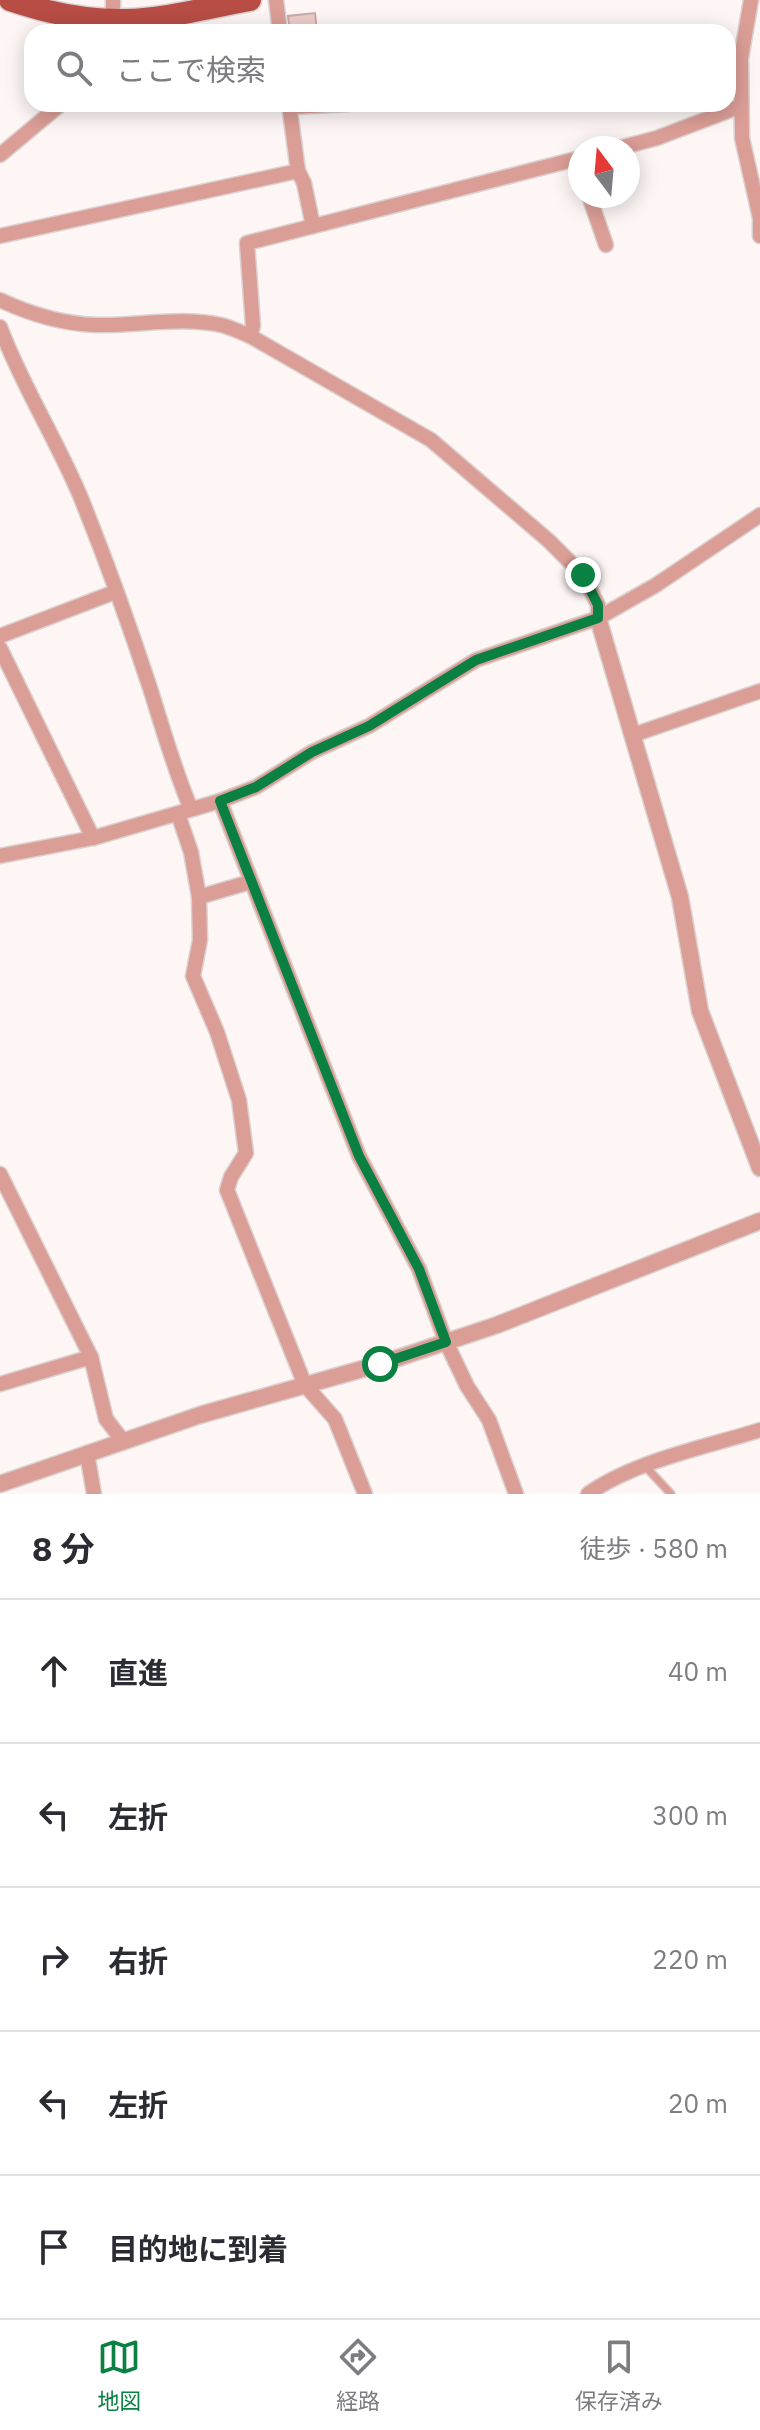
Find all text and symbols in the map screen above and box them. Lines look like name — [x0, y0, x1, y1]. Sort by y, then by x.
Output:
search box — [24, 24, 736, 112]
icon: search — [52, 46, 96, 90]
text: ここで検索 — [116, 50, 266, 89]
north arrow — [568, 136, 640, 208]
route end — [565, 557, 601, 593]
route start — [362, 1346, 398, 1382]
text: 8 分 — [32, 1526, 94, 1570]
text: 徒歩 · 580 m — [580, 1531, 728, 1565]
icon: ahead — [32, 1649, 76, 1693]
text: 直進 — [108, 1653, 168, 1692]
text: 40 m — [668, 1654, 728, 1688]
icon: left — [32, 1793, 76, 1837]
text: 左折 — [108, 1797, 168, 1836]
text: 300 m — [652, 1798, 728, 1832]
icon: right — [32, 1937, 76, 1981]
text: 右折 — [108, 1941, 168, 1980]
text: 220 m — [652, 1942, 728, 1976]
icon: left — [32, 2081, 76, 2125]
text: 左折 — [108, 2085, 168, 2124]
text: 20 m — [668, 2086, 728, 2120]
icon: arrive — [32, 2225, 76, 2269]
text: 目的地に到着 — [108, 2229, 288, 2268]
tab: 地図 — [97, 2335, 141, 2415]
tab: 経路 — [336, 2335, 380, 2415]
tab: 保存済み — [575, 2335, 663, 2415]

